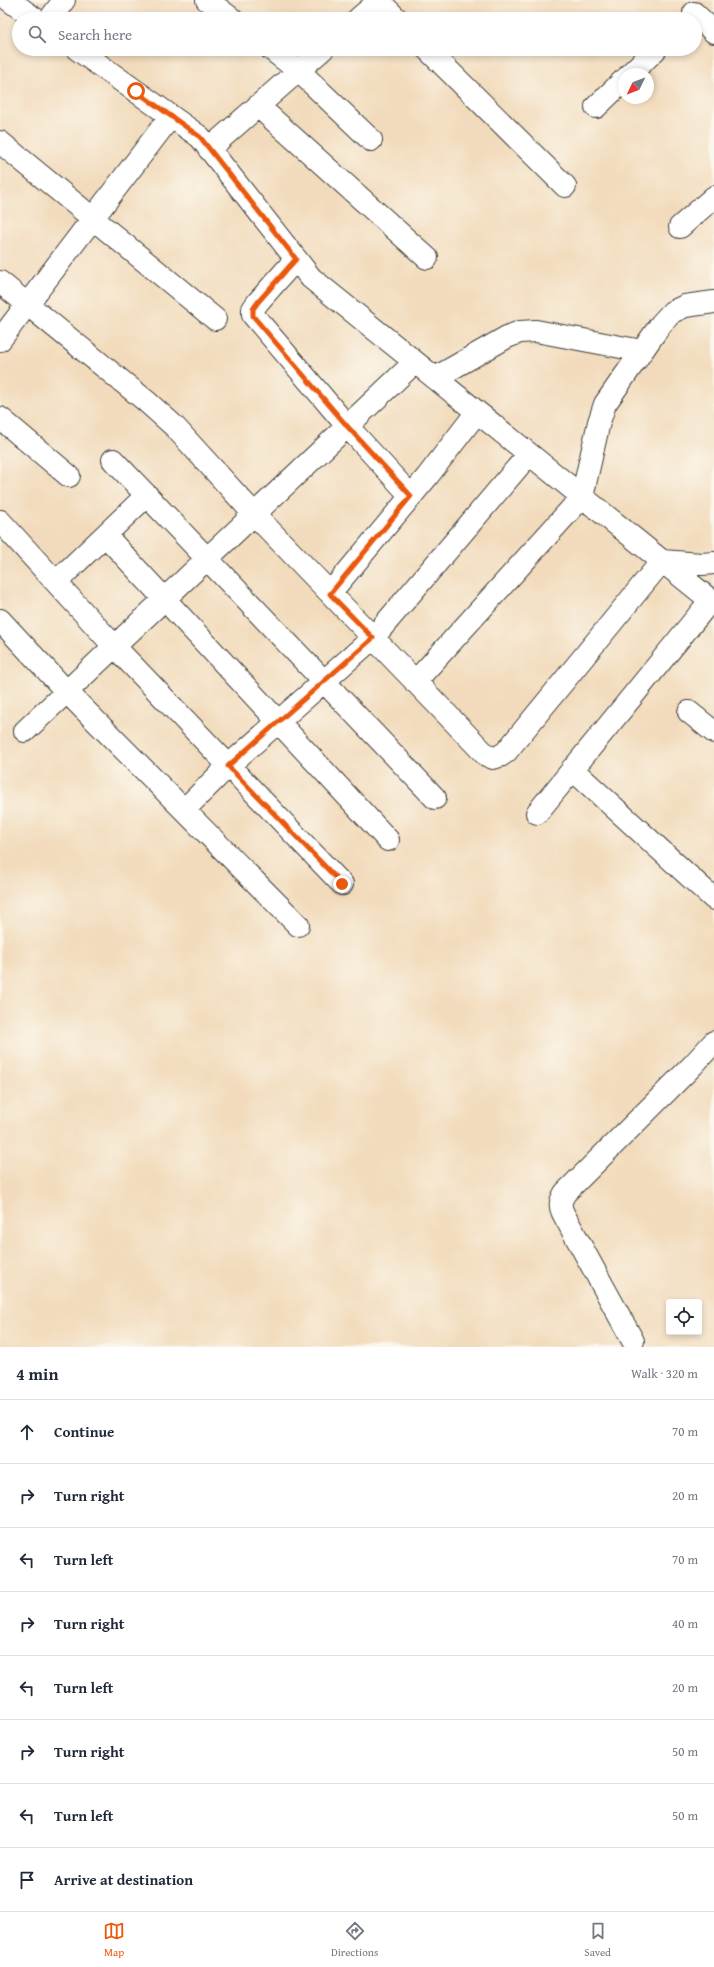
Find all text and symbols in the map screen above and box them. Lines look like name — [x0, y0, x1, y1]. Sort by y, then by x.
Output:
search box — [12, 12, 702, 56]
icon: search — [26, 23, 48, 45]
text: Search here — [58, 24, 132, 45]
north arrow — [618, 68, 654, 104]
route start — [127, 82, 145, 100]
route end — [333, 875, 351, 893]
map controls — [666, 1299, 702, 1335]
button: locate — [666, 1299, 702, 1335]
text: 4 min — [16, 1361, 58, 1386]
text: Walk · 320 m — [631, 1364, 698, 1383]
icon: ahead — [16, 1421, 38, 1443]
text: Continue — [54, 1421, 115, 1442]
text: 70 m — [672, 1422, 698, 1441]
icon: right — [16, 1485, 38, 1507]
text: Turn right — [54, 1485, 125, 1506]
text: 20 m — [672, 1486, 698, 1505]
icon: left — [16, 1549, 38, 1571]
text: Turn left — [54, 1549, 113, 1570]
text: 70 m — [672, 1550, 698, 1569]
icon: right — [16, 1613, 38, 1635]
text: Turn right — [54, 1613, 125, 1634]
text: 40 m — [672, 1614, 698, 1633]
icon: left — [16, 1677, 38, 1699]
text: Turn left — [54, 1677, 113, 1698]
text: 20 m — [672, 1678, 698, 1697]
icon: right — [16, 1741, 38, 1763]
text: Turn right — [54, 1741, 125, 1762]
text: 50 m — [672, 1742, 698, 1761]
icon: left — [16, 1805, 38, 1827]
text: Turn left — [54, 1805, 113, 1826]
text: 50 m — [672, 1806, 698, 1825]
icon: arrive — [16, 1869, 38, 1891]
text: Arrive at destination — [54, 1869, 193, 1890]
tab: Map — [103, 1920, 125, 1960]
tab: Directions — [331, 1920, 378, 1960]
tab: Saved — [584, 1920, 611, 1960]

